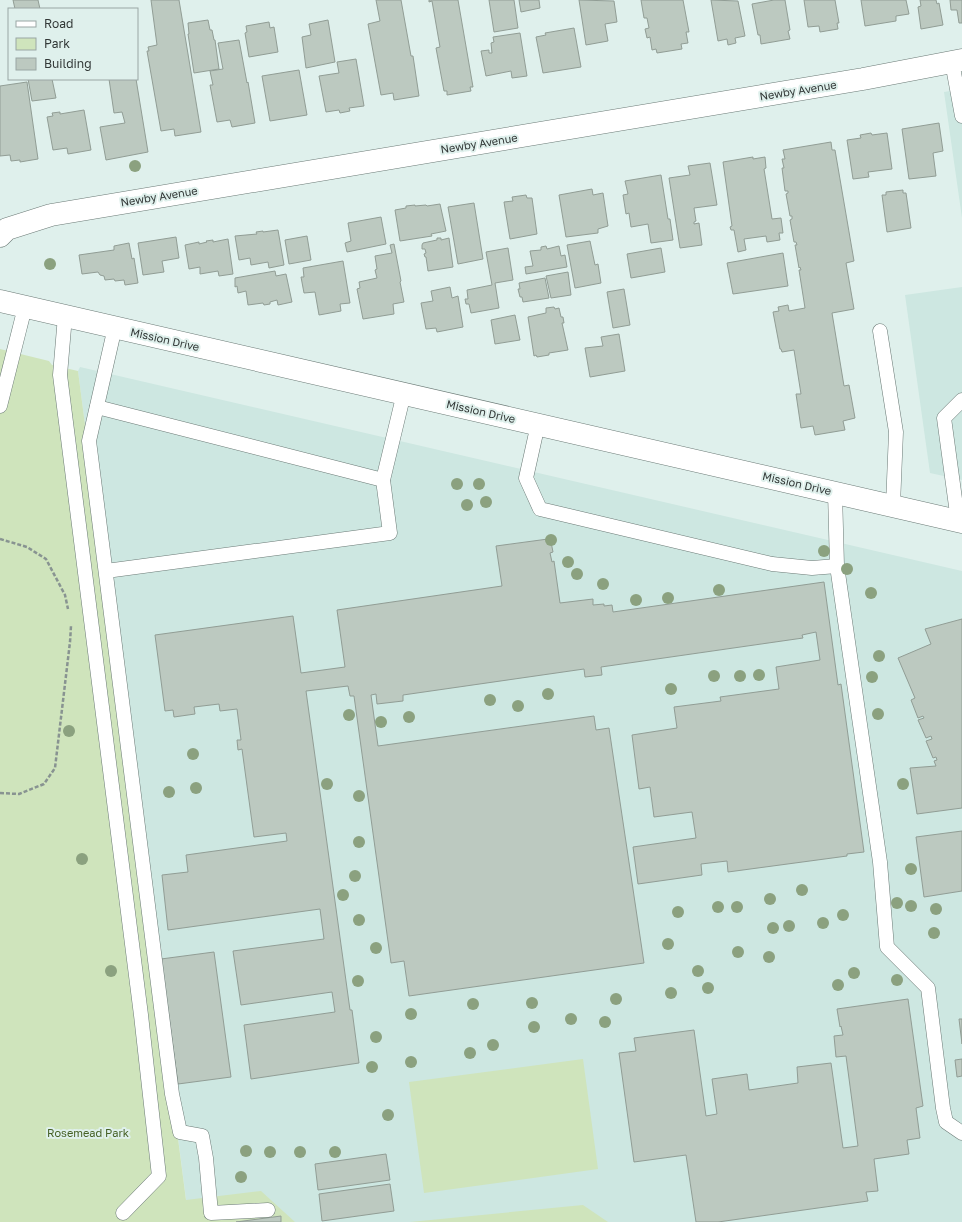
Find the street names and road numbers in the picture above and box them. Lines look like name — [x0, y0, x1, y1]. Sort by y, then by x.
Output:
street label: Newby Avenue — [759, 77, 837, 103]
street label: Newby Avenue — [440, 130, 518, 156]
street label: Newby Avenue — [120, 183, 198, 209]
street label: Mission Drive — [129, 325, 201, 353]
street label: Mission Drive — [445, 397, 517, 425]
street label: Mission Drive — [761, 469, 833, 497]

